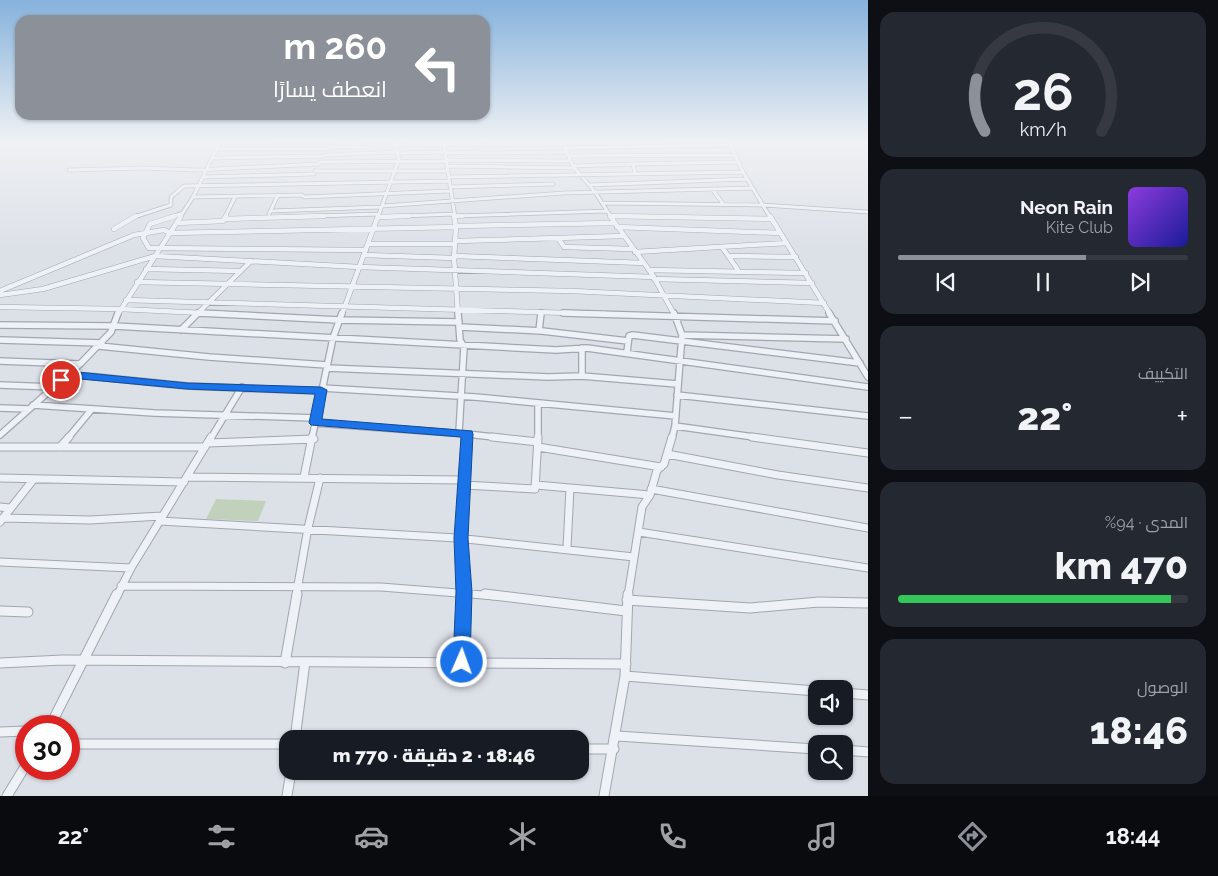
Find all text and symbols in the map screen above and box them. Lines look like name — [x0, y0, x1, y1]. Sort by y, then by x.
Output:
text: 260 m — [284, 26, 387, 67]
icon: left — [405, 35, 470, 100]
text: 26 — [1013, 61, 1073, 122]
text: انعطف يسارًا — [273, 76, 387, 102]
text: km/h — [1019, 119, 1067, 140]
text: Neon Rain — [1020, 196, 1113, 218]
text: Kite Club — [1046, 218, 1113, 237]
icon: previous — [932, 268, 960, 296]
icon: pause — [1029, 268, 1057, 296]
icon: next — [1126, 268, 1154, 296]
pin — [40, 359, 82, 401]
text: التكييف — [1138, 364, 1188, 383]
icon: arrive — [47, 366, 75, 394]
text: 22° — [1017, 394, 1072, 439]
text: − — [898, 400, 913, 433]
text: + — [1176, 400, 1188, 433]
text: المدى · 94% — [1105, 513, 1188, 532]
text: 470 km — [1055, 543, 1188, 588]
position arrow — [435, 635, 487, 687]
text: الوصول — [1137, 678, 1188, 697]
map controls — [808, 680, 853, 780]
button: sound — [808, 680, 853, 725]
text: 18:46 — [1090, 708, 1188, 753]
speed limit sign: 30 — [15, 715, 80, 780]
button: search — [808, 735, 853, 780]
text: 18:46 · 2 دقيقة · 770 m — [333, 744, 535, 766]
icon: filters — [204, 819, 239, 854]
icon: car — [354, 819, 389, 854]
icon: climate — [505, 819, 540, 854]
icon: phone — [655, 819, 690, 854]
icon: music — [805, 819, 840, 854]
icon: directions — [955, 819, 990, 854]
text: 22° — [58, 823, 89, 849]
text: 18:44 — [1106, 823, 1160, 849]

